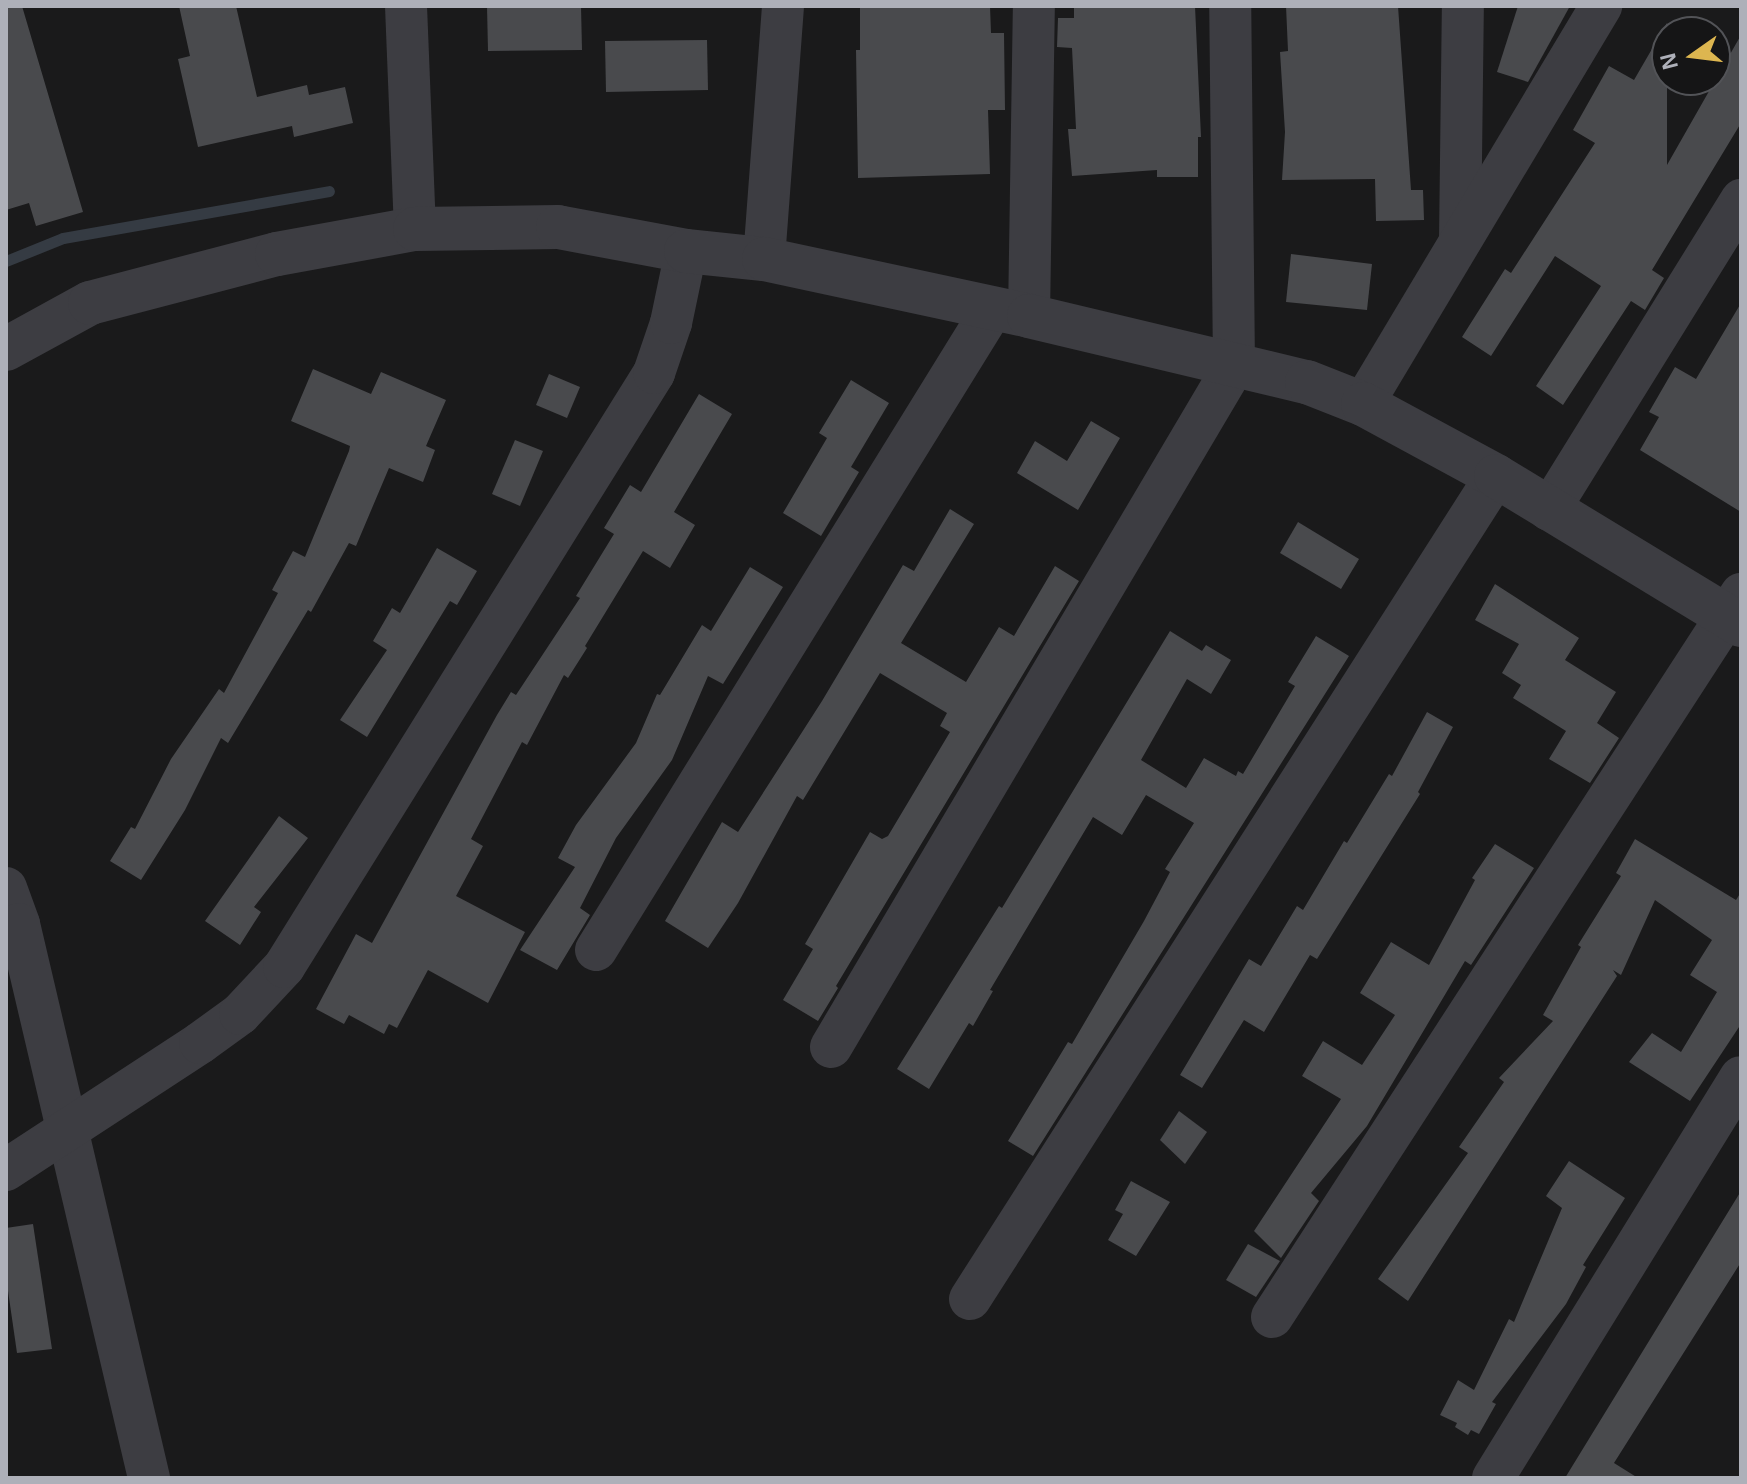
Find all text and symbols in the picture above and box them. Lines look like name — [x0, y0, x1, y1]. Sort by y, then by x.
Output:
north arrow — [1651, 16, 1731, 96]
text: N — [1655, 51, 1683, 72]

